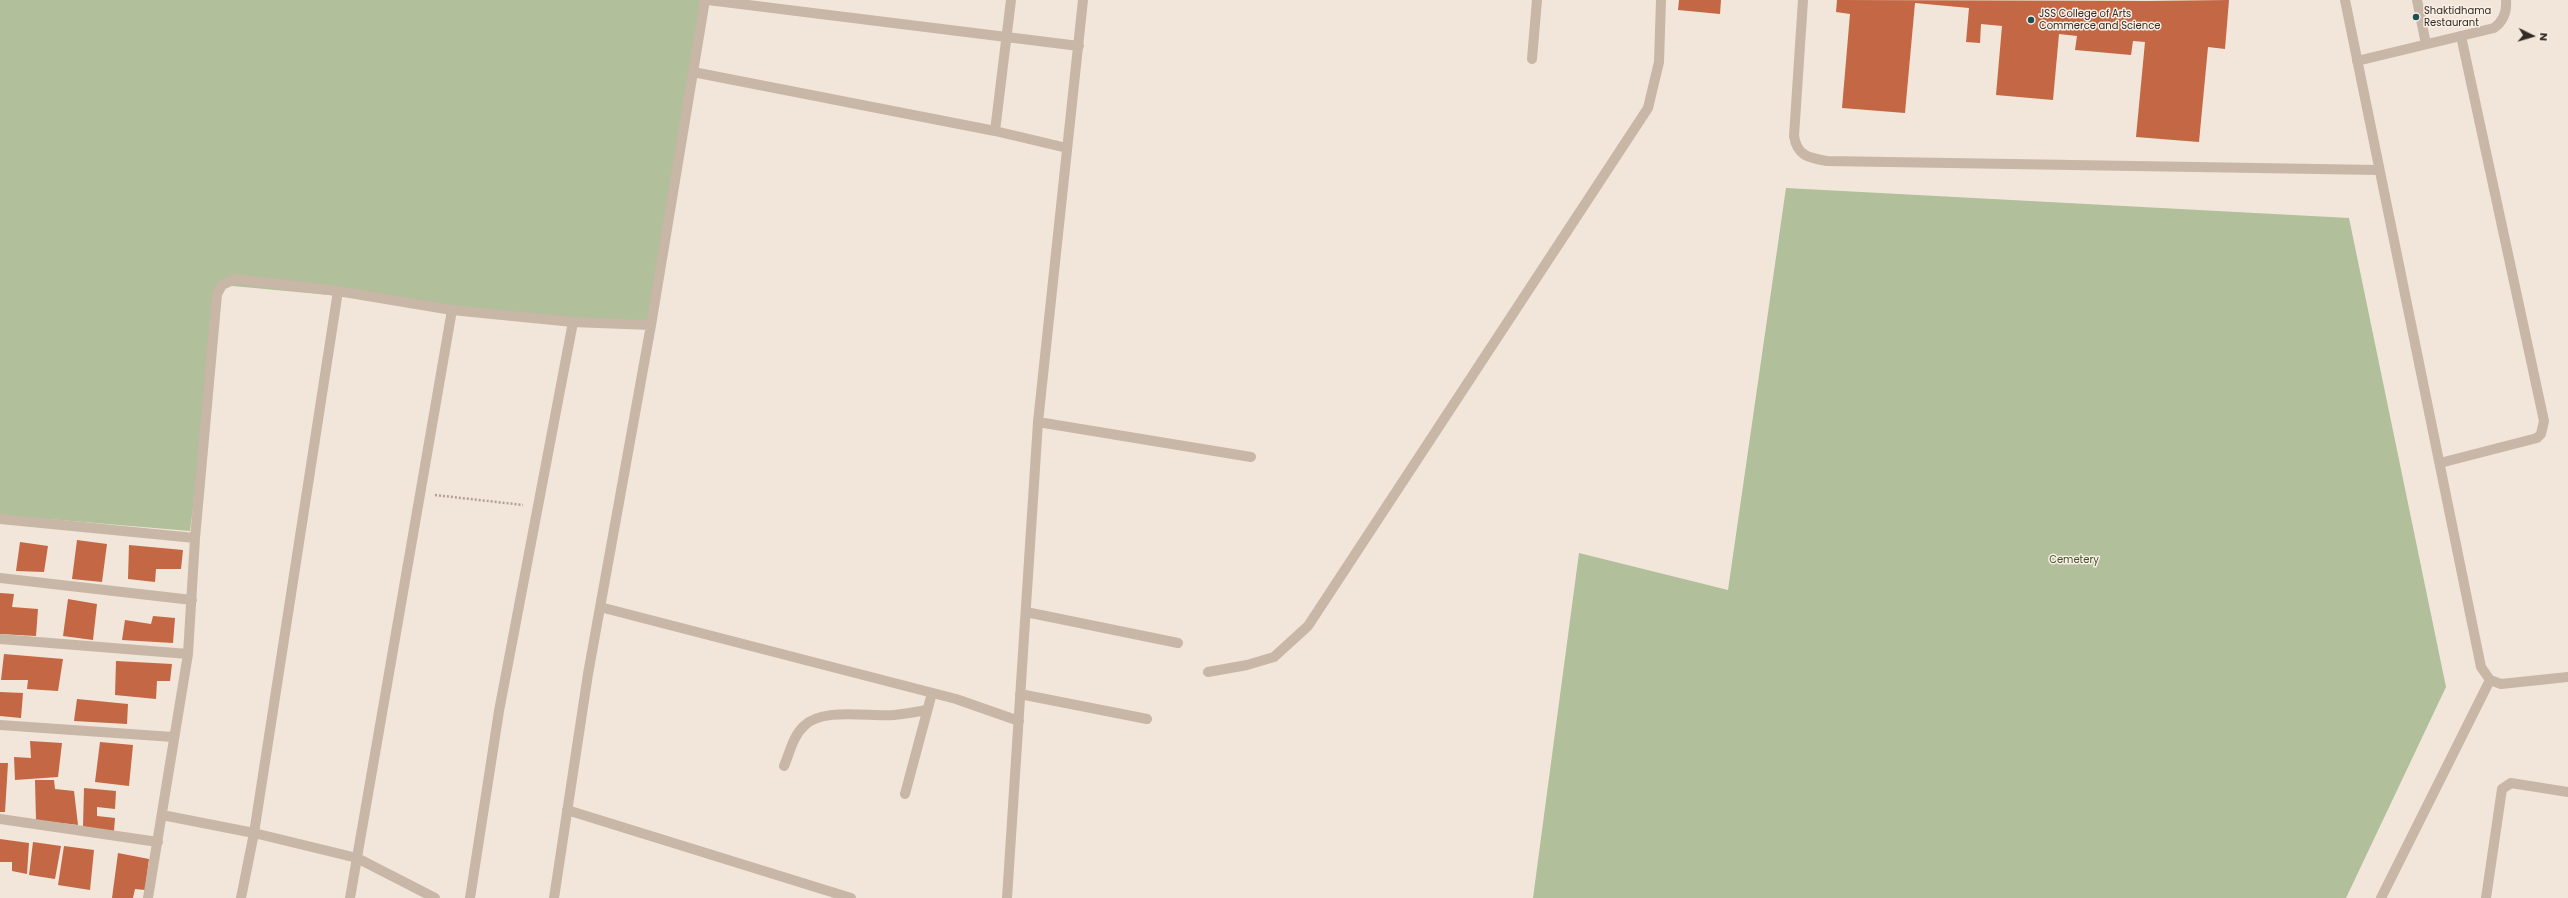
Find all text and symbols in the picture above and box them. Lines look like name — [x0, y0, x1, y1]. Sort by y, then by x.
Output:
place label: Shaktidhama Restaurant — [2424, 5, 2491, 28]
place label: JSS College of Arts Commerce and Science — [2039, 8, 2160, 32]
marker: Shaktidhama Restaurant — [2411, 12, 2421, 22]
marker: JSS College of Arts Commerce and Science — [2026, 15, 2036, 25]
north arrow — [2512, 16, 2552, 56]
text: N — [2536, 32, 2552, 42]
park label: Cemetery — [2049, 554, 2099, 566]

